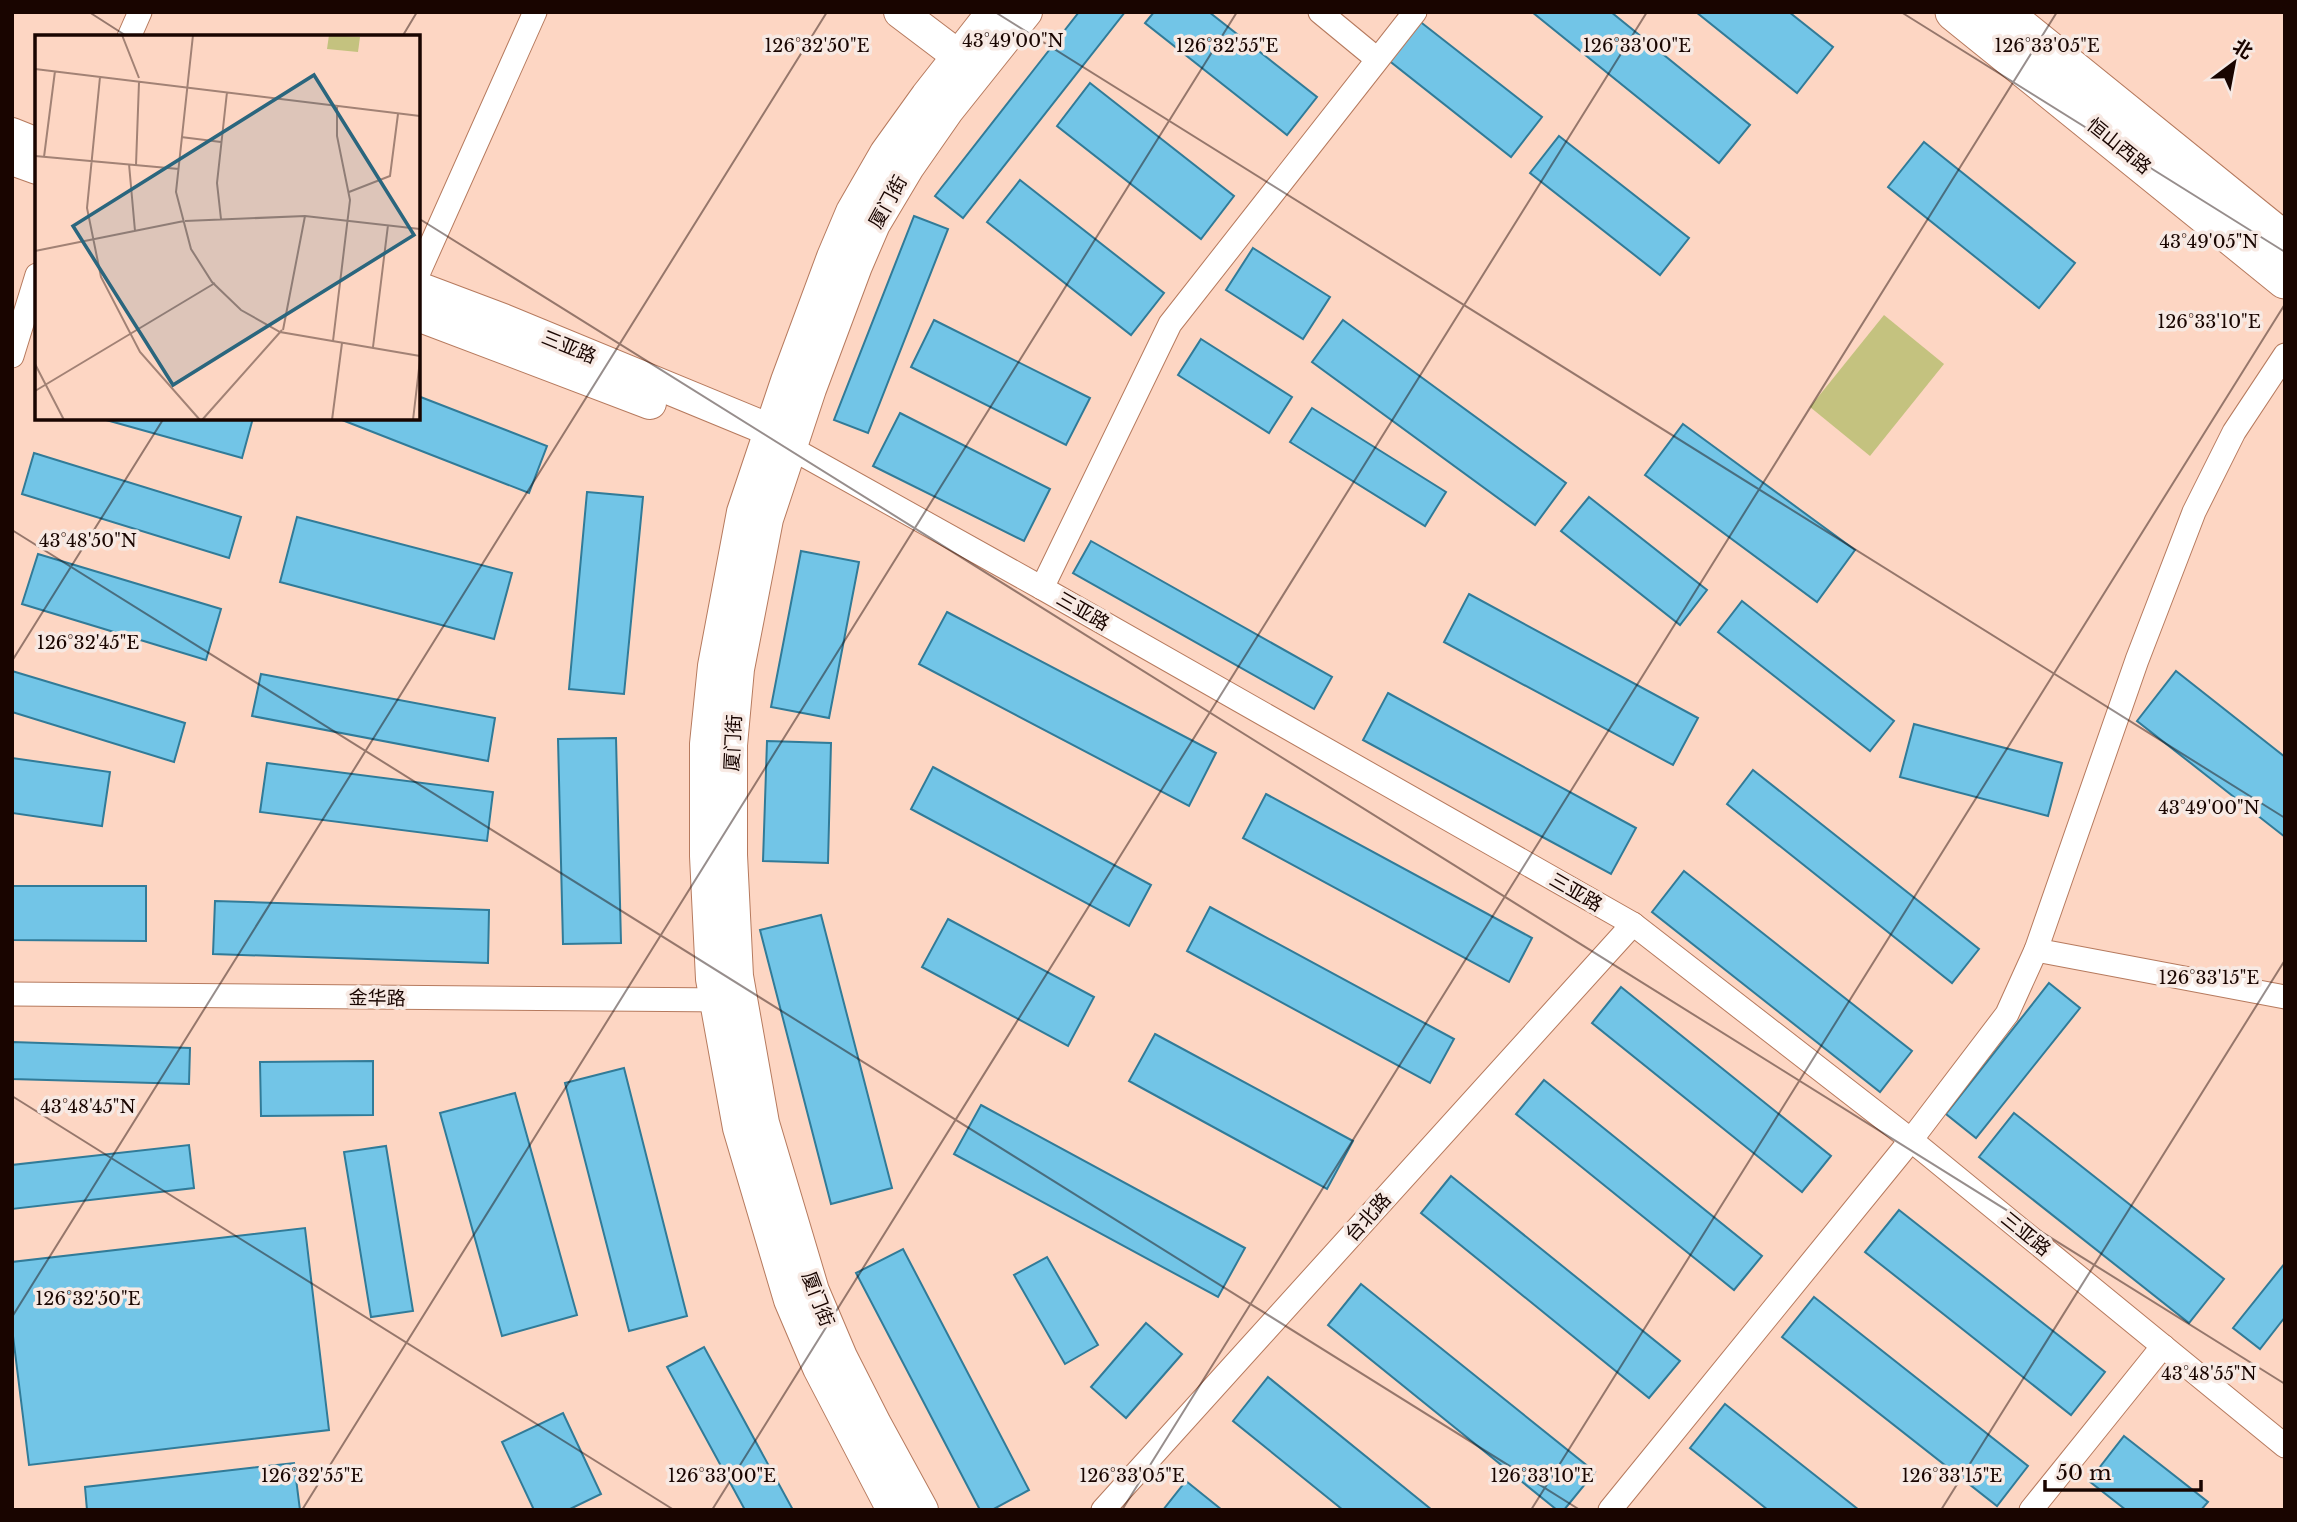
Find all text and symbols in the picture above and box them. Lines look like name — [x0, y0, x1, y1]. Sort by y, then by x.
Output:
north arrow — [2199, 28, 2269, 98]
text: 43°49'00"N — [962, 30, 1064, 52]
text: 北 — [2229, 34, 2257, 64]
inset map — [35, 35, 420, 420]
text: 126°32'50"E — [764, 35, 870, 57]
text: 126°32'55"E — [1176, 35, 1278, 57]
text: 126°33'00"E — [1583, 35, 1691, 57]
text: 126°33'05"E — [1994, 35, 2100, 57]
street label: 恒山西路 — [2082, 113, 2156, 179]
street label: 厦门街 — [864, 171, 912, 233]
text: 43°49'05"N — [2159, 231, 2259, 253]
text: 126°33'10"E — [2157, 311, 2261, 333]
street label: 三亚路 — [538, 326, 600, 368]
text: 43°48'50"N — [39, 530, 137, 552]
street label: 三亚路 — [1053, 587, 1113, 635]
text: 126°32'45"E — [37, 632, 139, 654]
street label: 厦门街 — [720, 714, 746, 772]
text: 43°49'00"N — [2158, 797, 2260, 819]
street label: 三亚路 — [1546, 868, 1606, 916]
text: 126°33'15"E — [2159, 967, 2259, 989]
street label: 金华路 — [348, 986, 406, 1010]
text: 43°48'45"N — [40, 1096, 136, 1118]
street label: 台北路 — [1340, 1188, 1396, 1246]
street label: 三亚路 — [1997, 1207, 2055, 1261]
street label: 厦门街 — [797, 1268, 839, 1330]
text: 126°32'50"E — [35, 1288, 141, 1310]
text: 43°48'55"N — [2161, 1363, 2257, 1385]
scale bar — [2045, 1448, 2201, 1492]
text: 50 m — [2056, 1460, 2112, 1486]
text: 126°32'55"E — [261, 1465, 363, 1487]
text: 126°33'00"E — [668, 1465, 776, 1487]
text: 126°33'05"E — [1079, 1465, 1185, 1487]
text: 126°33'10"E — [1490, 1465, 1594, 1487]
text: 126°33'15"E — [1902, 1465, 2002, 1487]

